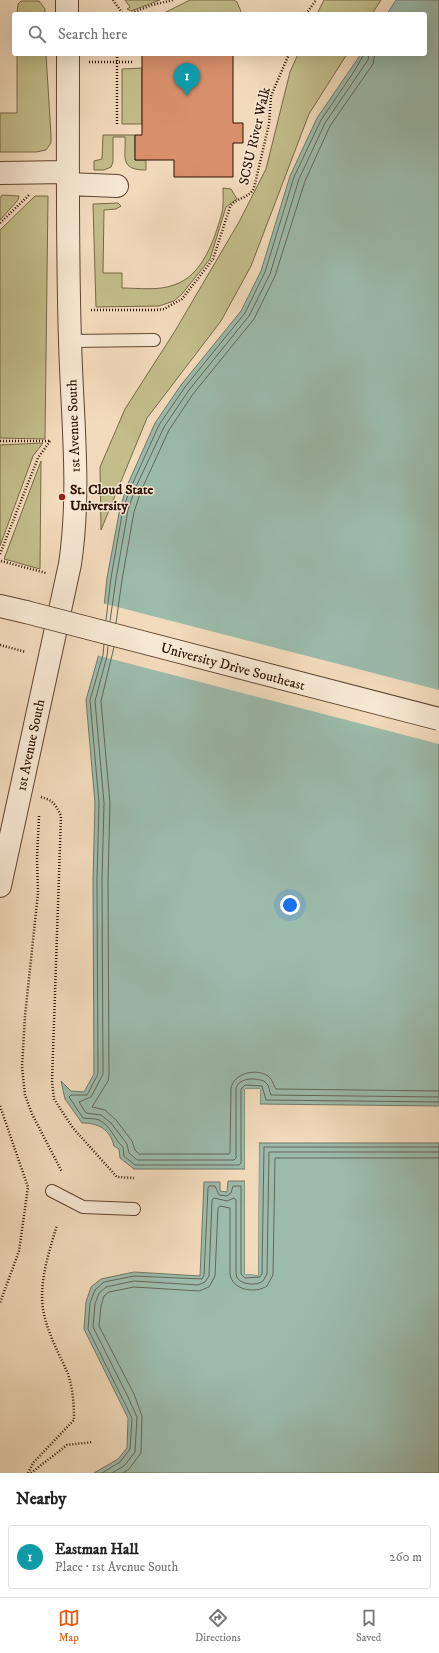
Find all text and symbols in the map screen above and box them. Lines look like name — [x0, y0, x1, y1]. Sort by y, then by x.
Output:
search box — [12, 12, 427, 56]
icon: search — [26, 23, 48, 45]
text: Search here — [58, 25, 127, 44]
pin: 1 — [174, 63, 200, 96]
street label: SCSU River Walk — [235, 85, 275, 187]
street label: 1st Avenue South — [63, 378, 85, 473]
place label: St. Cloud State University — [70, 481, 153, 515]
marker: St. Cloud State University — [57, 492, 67, 502]
street label: University Drive Southeast — [159, 639, 307, 695]
street label: 1st Avenue South — [12, 697, 50, 793]
your location — [280, 895, 300, 915]
text: Nearby — [16, 1488, 66, 1510]
text: Eastman Hall — [55, 1540, 138, 1559]
text: 1 — [28, 1549, 32, 1565]
text: 260 m — [389, 1549, 422, 1565]
text: Place · 1st Avenue South — [55, 1559, 178, 1575]
tab: Map — [58, 1607, 80, 1645]
tab: Directions — [195, 1607, 241, 1645]
tab: Saved — [356, 1607, 381, 1645]

